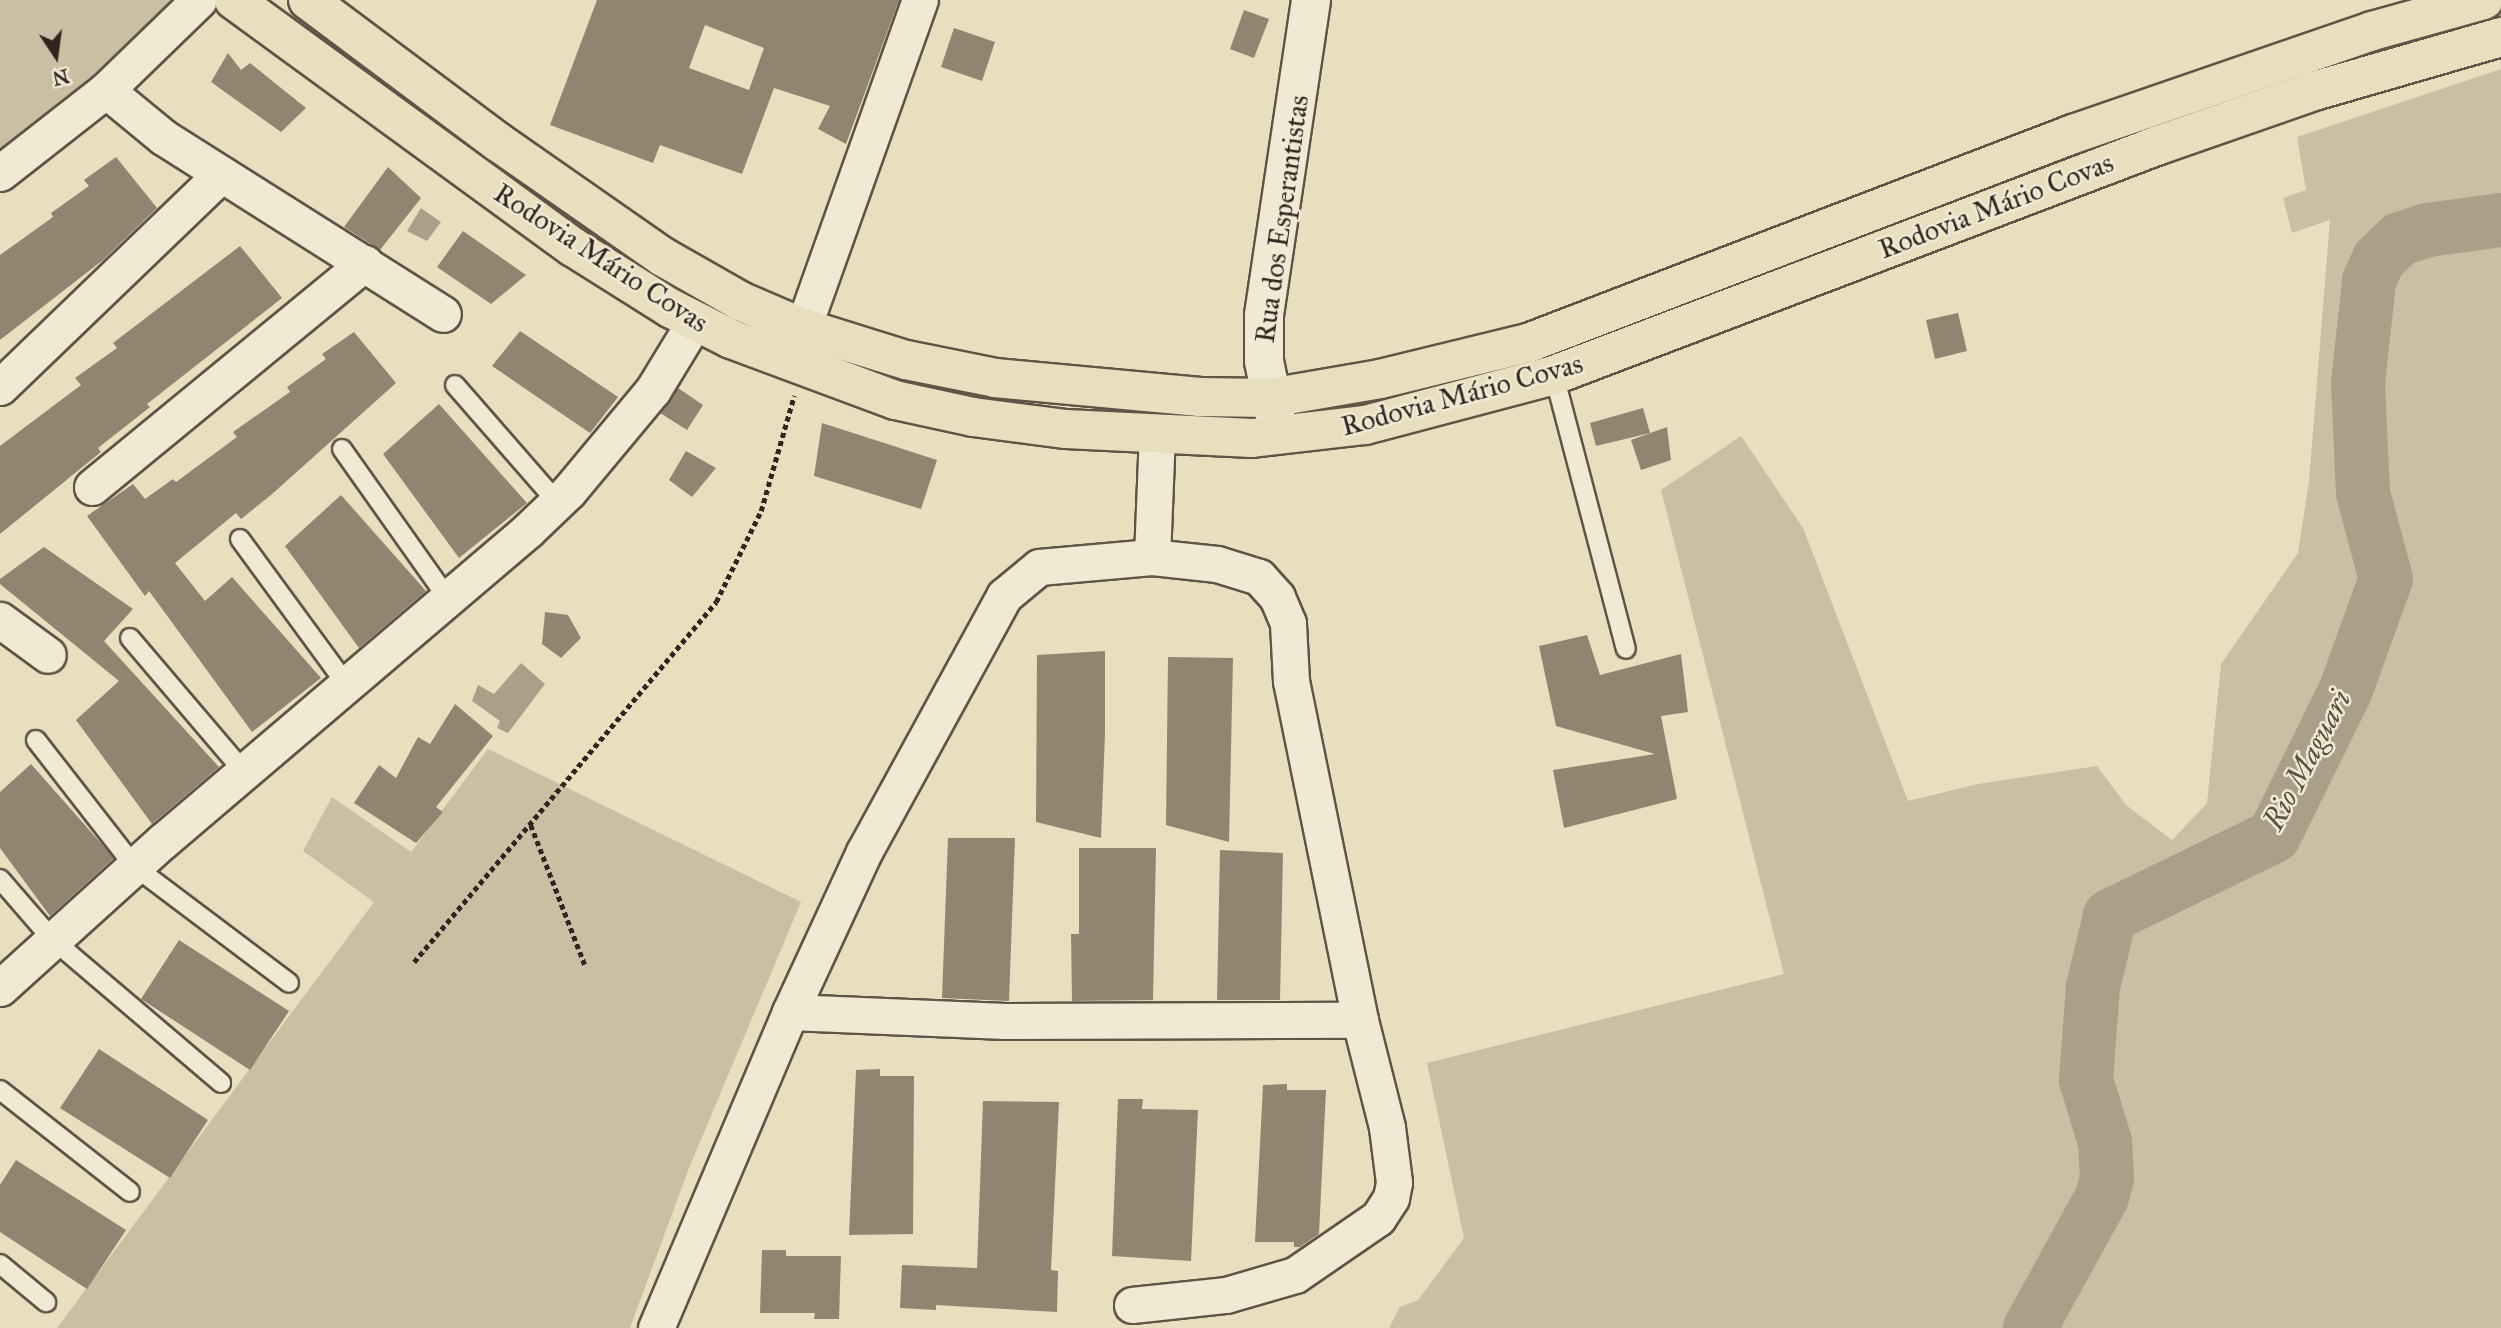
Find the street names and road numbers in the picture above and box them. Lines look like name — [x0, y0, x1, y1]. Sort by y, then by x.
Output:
street label: Rua dos Esperantistas — [1248, 93, 1316, 345]
street label: Rodovia Mário Covas — [1874, 146, 2118, 266]
street label: Rodovia Mário Covas — [488, 176, 714, 340]
street label: Rodovia Mário Covas — [1338, 347, 1586, 443]

